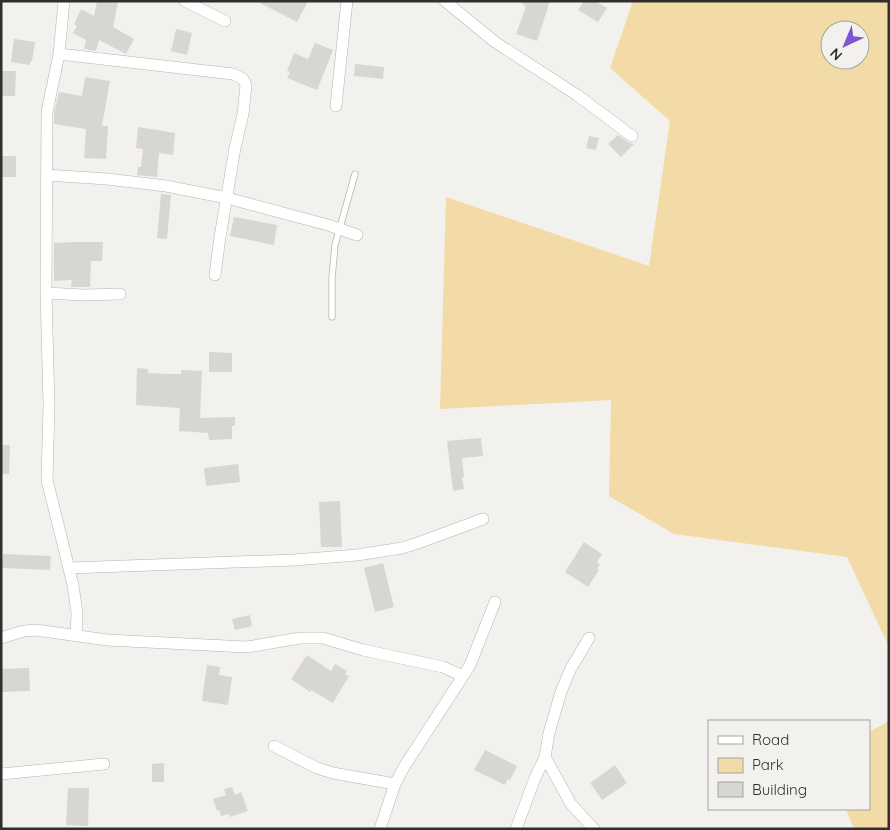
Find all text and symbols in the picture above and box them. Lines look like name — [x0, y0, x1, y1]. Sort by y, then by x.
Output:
north arrow — [820, 20, 870, 70]
text: N — [826, 44, 846, 64]
legend — [708, 720, 870, 810]
text: Road — [752, 730, 789, 749]
text: Park — [752, 755, 784, 774]
text: Building — [752, 780, 807, 799]

